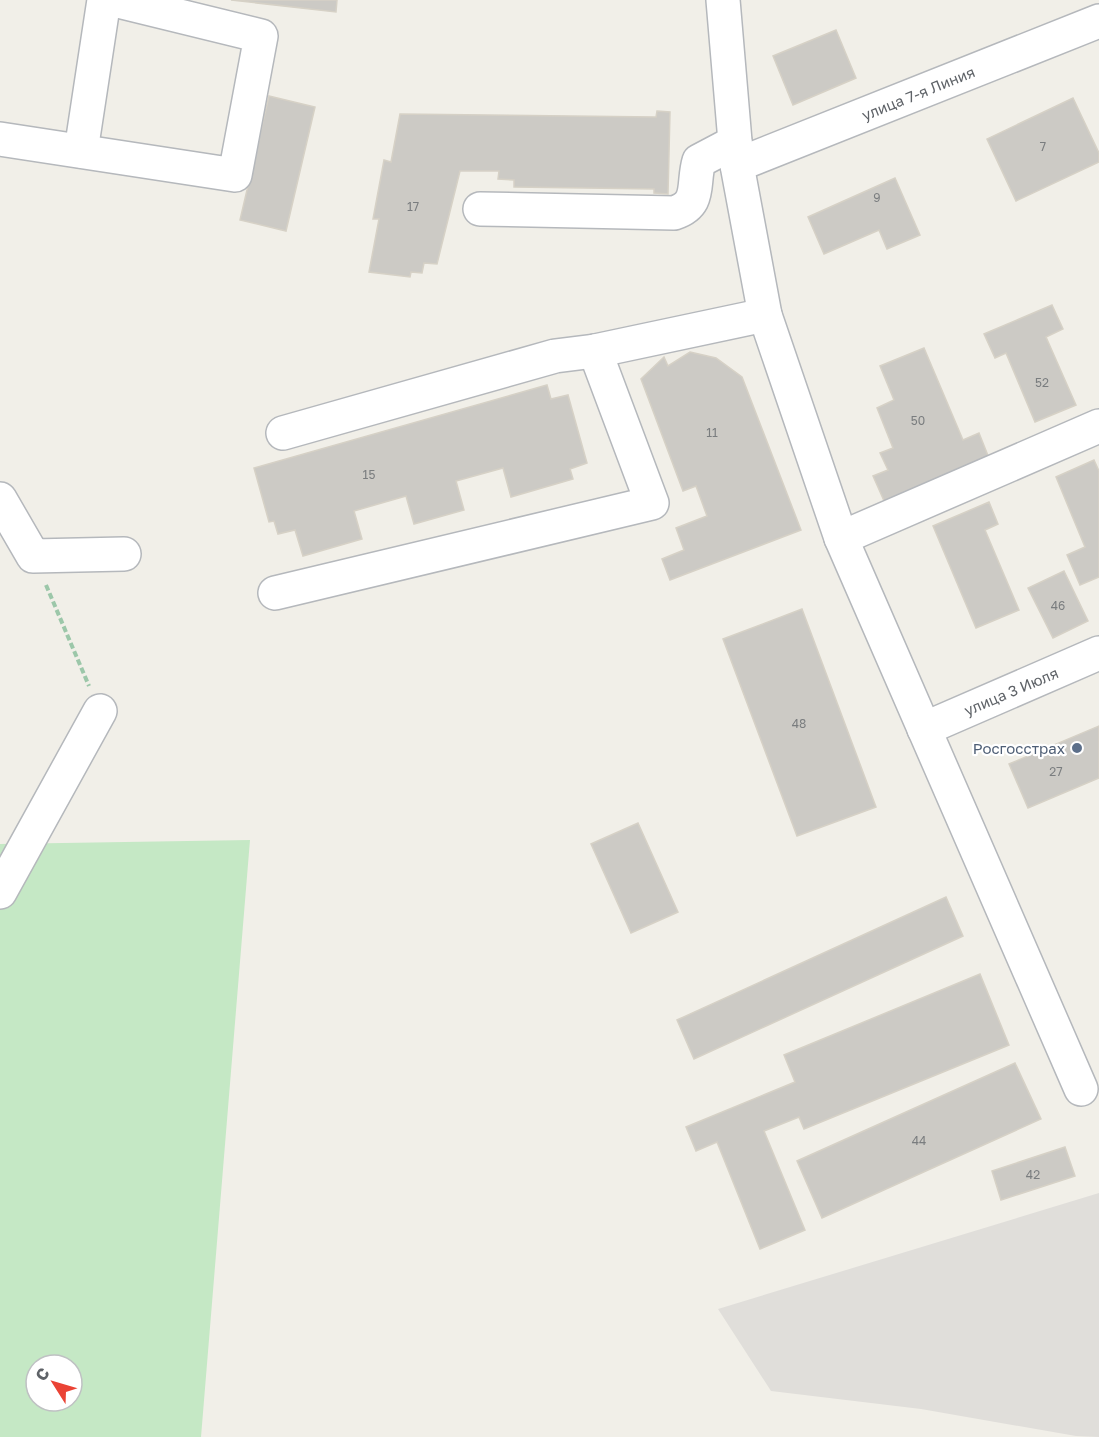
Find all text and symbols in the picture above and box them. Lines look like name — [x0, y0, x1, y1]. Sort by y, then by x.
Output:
street label: улица 7-я Линия — [859, 62, 977, 124]
house number: 7 — [1040, 139, 1046, 154]
house number: 9 — [873, 190, 881, 205]
house number: 17 — [407, 199, 419, 214]
house number: 52 — [1035, 375, 1049, 390]
house number: 50 — [911, 413, 925, 428]
house number: 11 — [706, 425, 718, 440]
house number: 15 — [363, 467, 375, 482]
house number: 46 — [1051, 598, 1065, 613]
street label: улица 3 Июля — [961, 663, 1061, 719]
house number: 48 — [792, 716, 806, 731]
place label: Росгосстрах — [973, 739, 1065, 757]
marker: Росгосстрах — [1070, 741, 1084, 755]
house number: 27 — [1049, 764, 1063, 779]
house number: 44 — [912, 1133, 926, 1148]
house number: 42 — [1026, 1167, 1040, 1182]
north arrow — [24, 1353, 84, 1413]
text: С — [31, 1363, 53, 1385]

